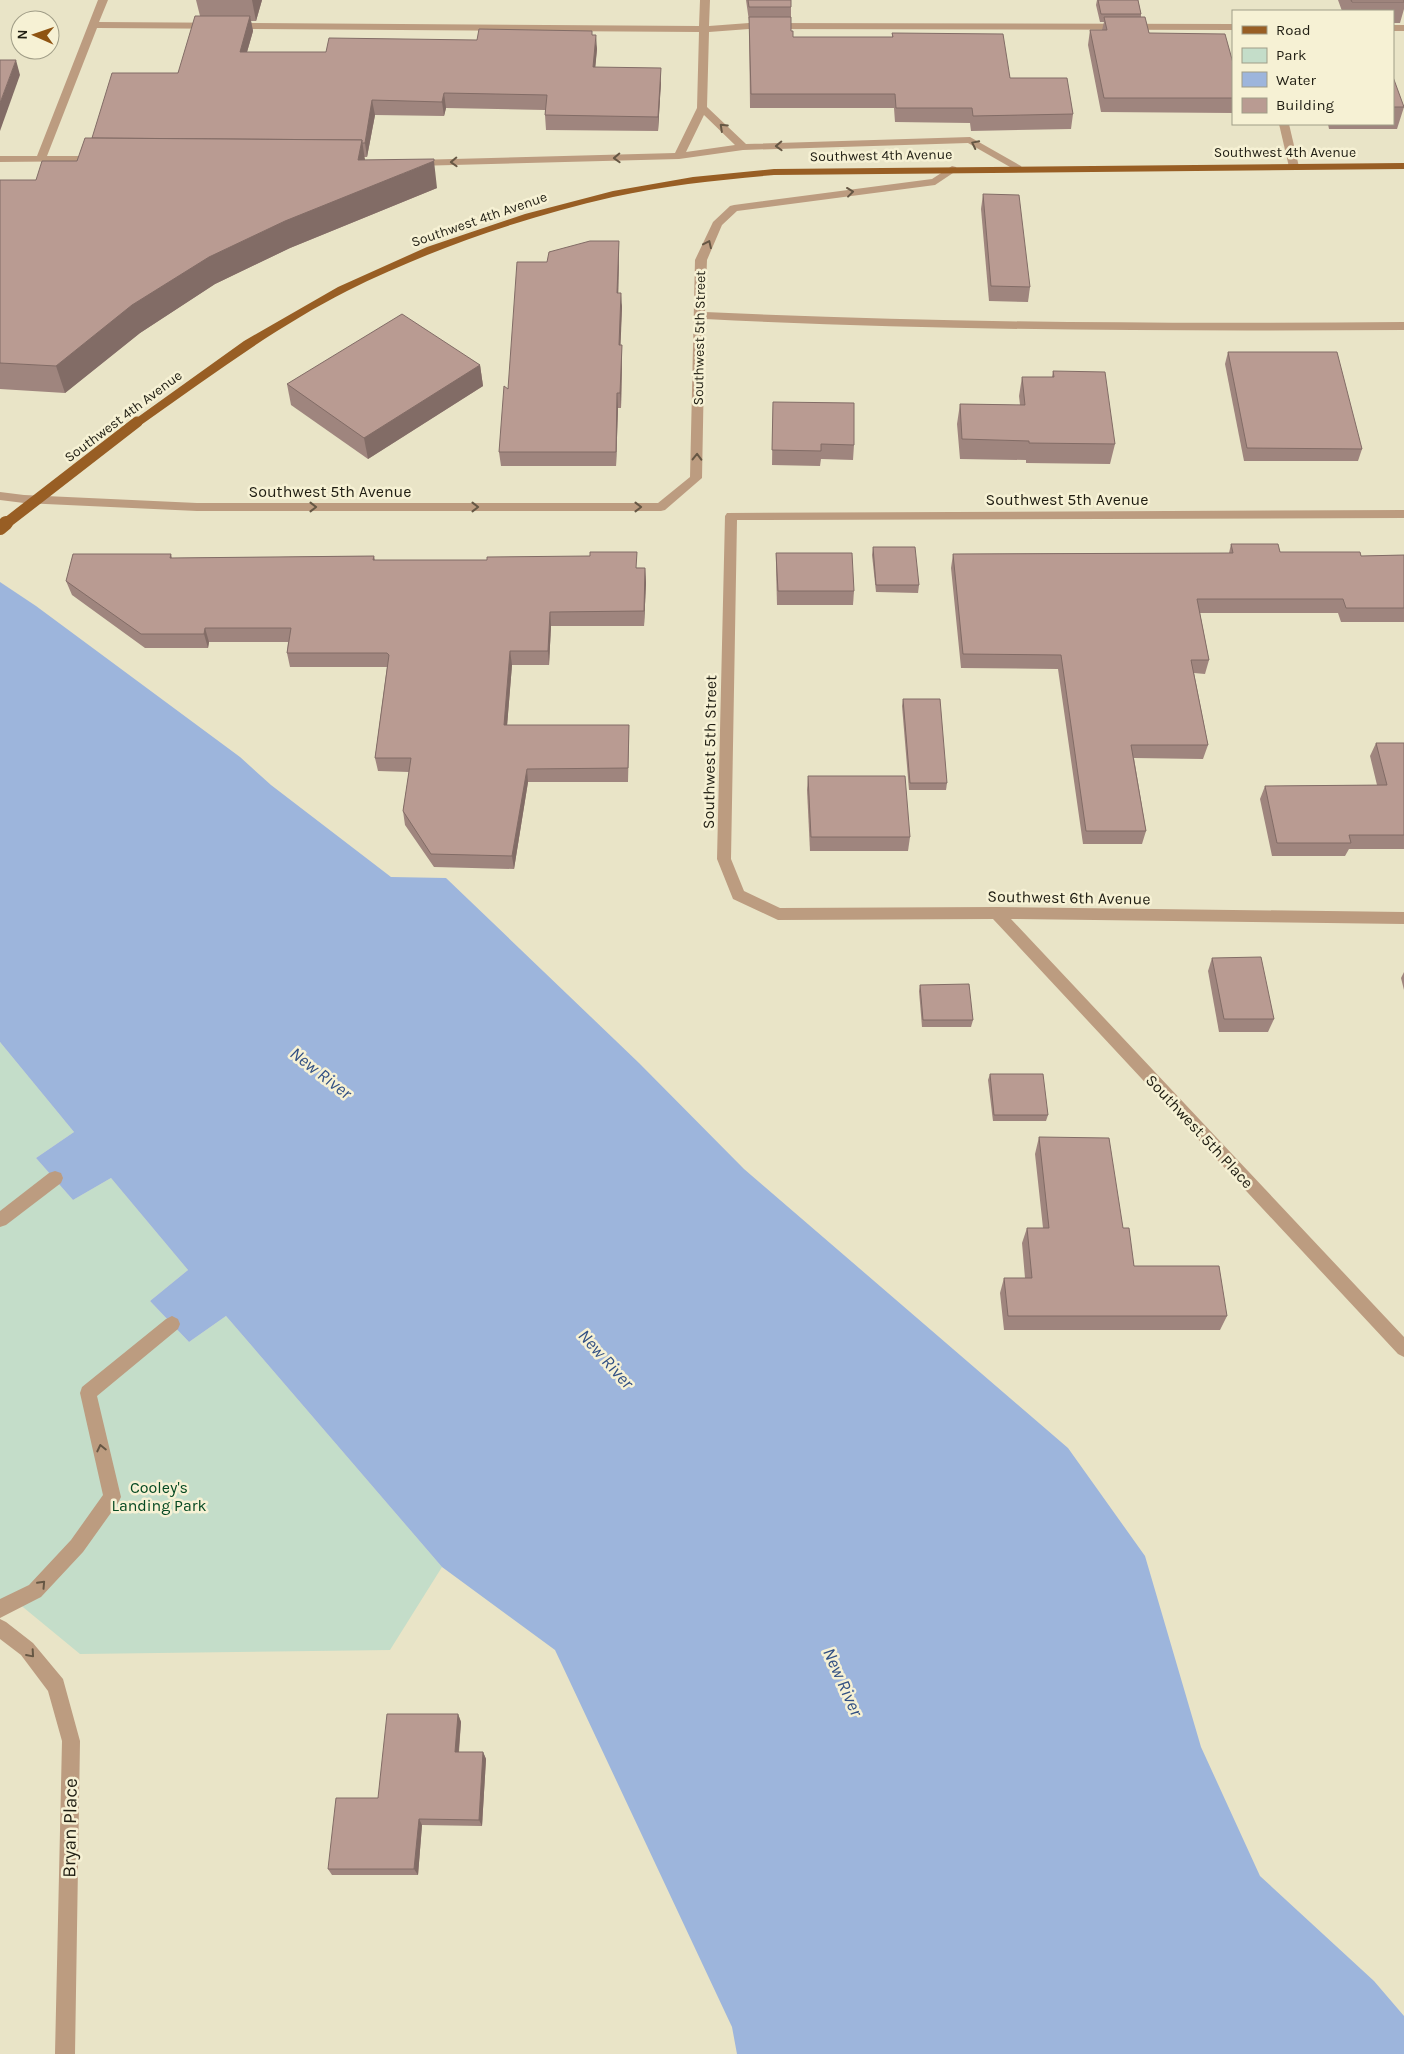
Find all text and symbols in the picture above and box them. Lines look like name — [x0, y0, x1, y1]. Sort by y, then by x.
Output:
north arrow — [10, 10, 60, 60]
legend — [1232, 10, 1394, 125]
text: Road — [1276, 21, 1311, 39]
text: N — [14, 29, 31, 40]
text: Park — [1276, 46, 1306, 64]
text: Water — [1276, 71, 1317, 89]
text: Building — [1276, 96, 1334, 114]
one-way arrow — [719, 124, 728, 133]
one-way arrow — [971, 139, 980, 150]
one-way arrow — [774, 140, 782, 151]
street label: Southwest 4th Avenue — [1214, 144, 1356, 161]
street label: Southwest 4th Avenue — [810, 146, 952, 165]
one-way arrow — [613, 153, 620, 163]
one-way arrow — [450, 157, 458, 168]
one-way arrow — [847, 187, 855, 198]
street label: Southwest 4th Avenue — [409, 188, 549, 251]
one-way arrow — [702, 240, 712, 249]
street label: Southwest 5th Street — [690, 270, 709, 406]
street label: Southwest 4th Avenue — [61, 367, 185, 466]
one-way arrow — [691, 453, 702, 461]
street label: Southwest 5th Avenue — [249, 482, 411, 501]
street label: Southwest 5th Avenue — [986, 490, 1148, 509]
one-way arrow — [310, 502, 317, 512]
one-way arrow — [472, 502, 480, 512]
one-way arrow — [634, 502, 642, 512]
street label: Southwest 5th Street — [699, 675, 720, 829]
street label: Southwest 6th Avenue — [987, 887, 1151, 908]
water label: New River — [286, 1042, 357, 1104]
street label: Southwest 5th Place — [1142, 1070, 1257, 1192]
water label: New River — [574, 1325, 639, 1394]
one-way arrow — [96, 1443, 107, 1452]
park label: Cooley's Landing Park — [111, 1478, 207, 1515]
one-way arrow — [36, 1581, 45, 1590]
water label: New River — [818, 1644, 868, 1720]
one-way arrow — [25, 1648, 34, 1657]
street label: Bryan Place — [58, 1778, 82, 1878]

